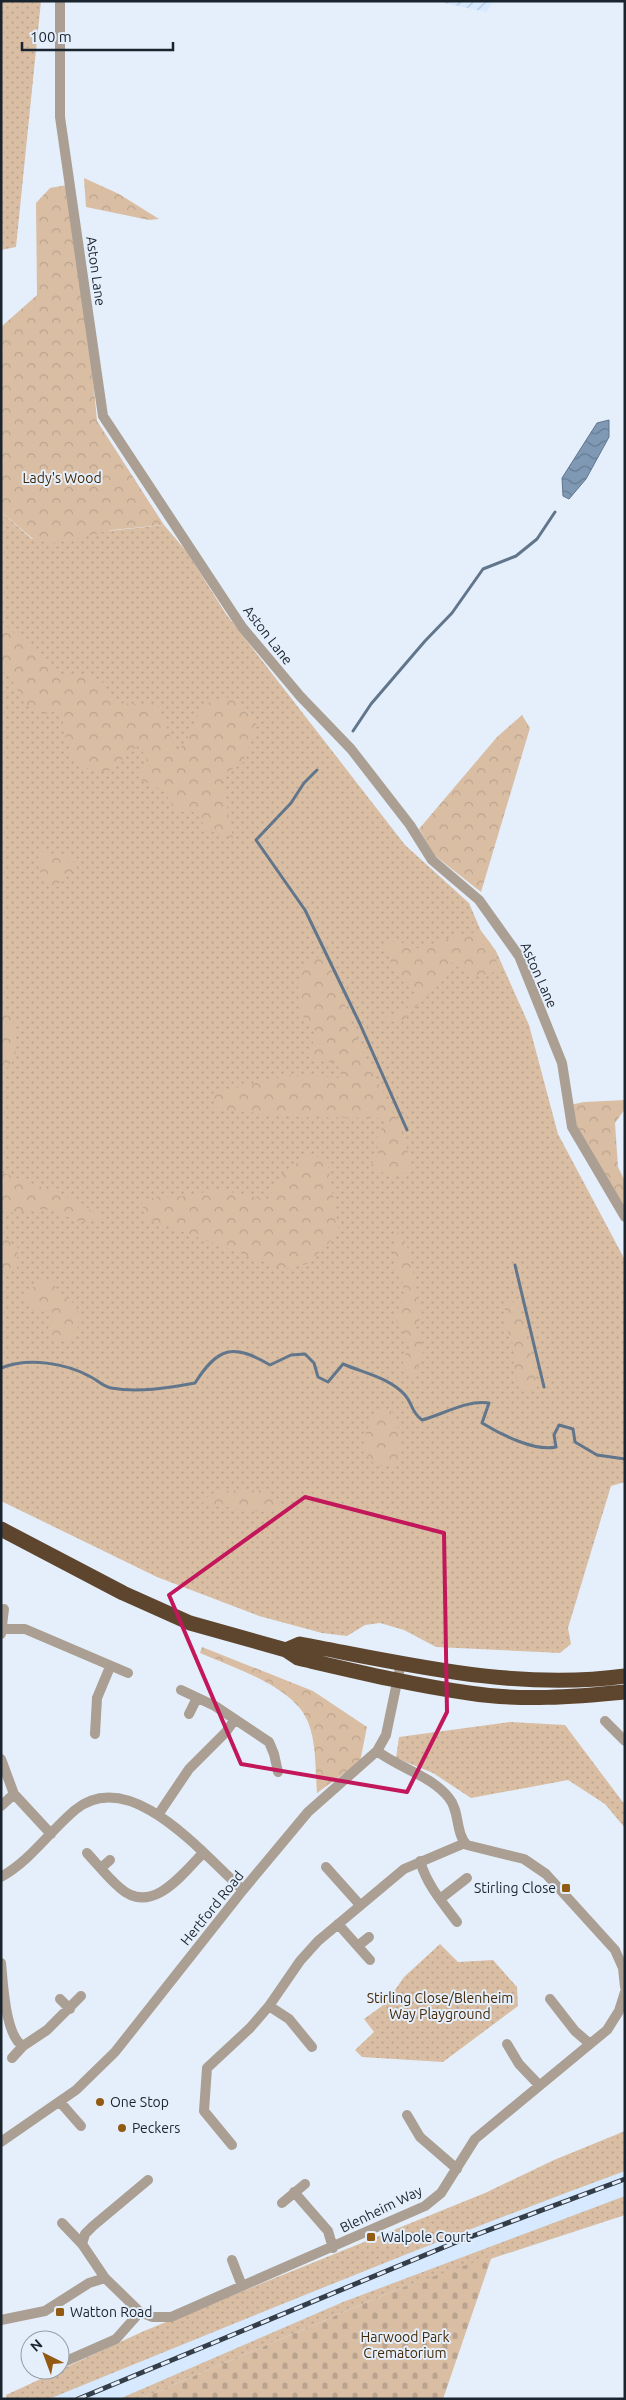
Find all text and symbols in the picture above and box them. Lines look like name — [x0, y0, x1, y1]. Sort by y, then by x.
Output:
scale bar — [22, 20, 174, 52]
text: 100 m — [30, 28, 72, 45]
street label: Aston Lane — [83, 235, 109, 307]
park label: Lady's Wood — [22, 470, 102, 486]
street label: Aston Lane — [240, 602, 296, 668]
street label: Aston Lane — [517, 940, 561, 1010]
street label: Hertford Road — [177, 1868, 247, 1948]
place label: Stirling Close — [474, 1880, 556, 1896]
marker: Stirling Close — [560, 1882, 572, 1894]
park label: Stirling Close/Blenheim Way Playground — [367, 1990, 513, 2022]
place label: One Stop — [110, 2094, 169, 2110]
marker: One Stop — [94, 2096, 106, 2108]
place label: Peckers — [132, 2120, 180, 2136]
marker: Peckers — [116, 2122, 128, 2134]
street label: Blenheim Way — [337, 2182, 425, 2236]
place label: Walpole Court — [381, 2229, 472, 2245]
marker: Walpole Court — [365, 2231, 377, 2243]
place label: Watton Road — [70, 2304, 153, 2320]
marker: Watton Road — [54, 2306, 66, 2318]
park label: Harwood Park Crematorium — [361, 2329, 449, 2361]
north arrow — [20, 2330, 70, 2380]
text: N — [27, 2336, 46, 2355]

